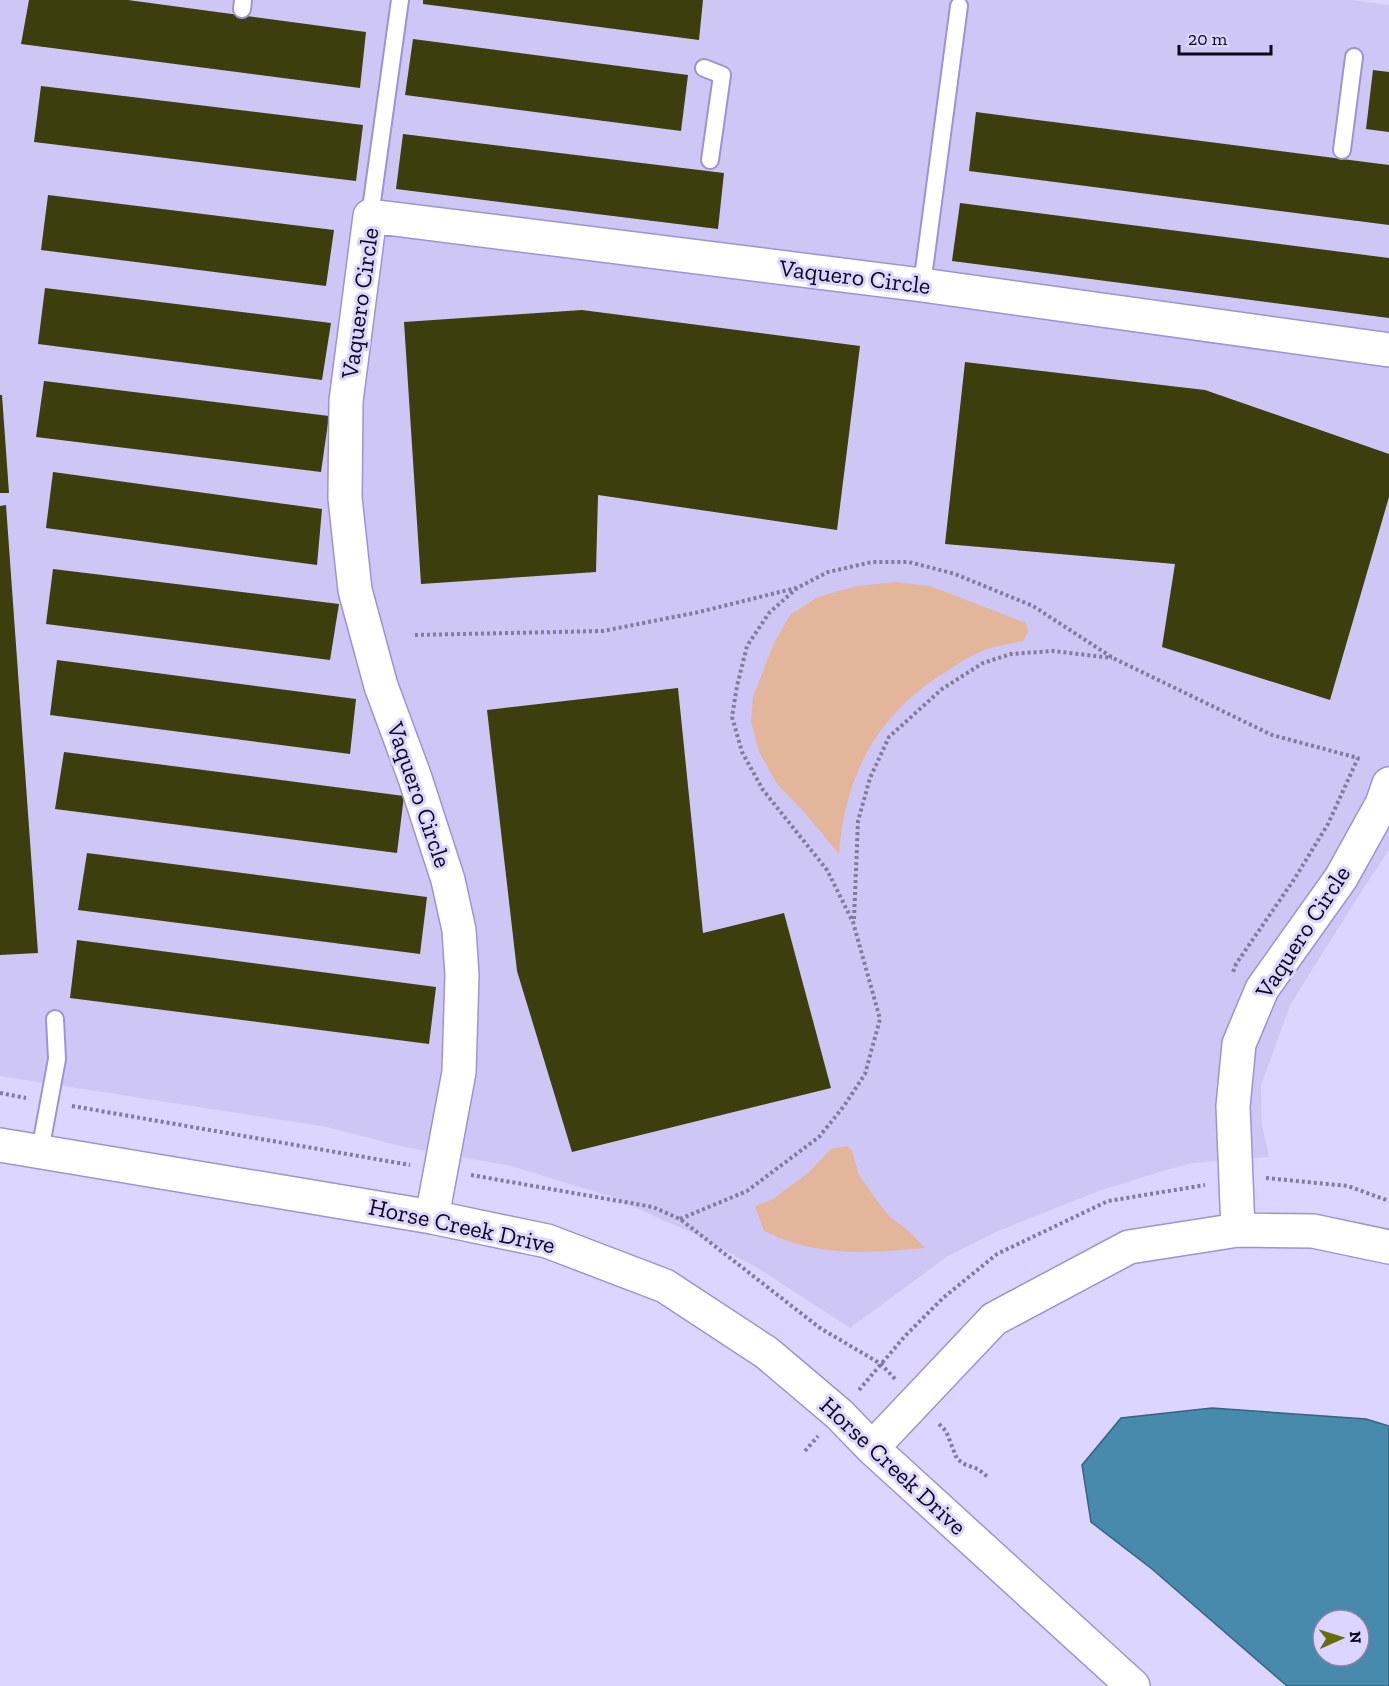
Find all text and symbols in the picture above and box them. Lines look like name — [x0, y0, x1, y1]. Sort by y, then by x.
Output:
scale bar — [1179, 18, 1270, 56]
text: 20 m — [1188, 28, 1228, 50]
street label: Vaquero Circle — [334, 226, 384, 381]
street label: Vaquero Circle — [777, 253, 932, 300]
street label: Vaquero Circle — [381, 717, 458, 871]
street label: Vaquero Circle — [1248, 860, 1356, 1004]
street label: Horse Creek Drive — [366, 1192, 558, 1259]
street label: Horse Creek Drive — [814, 1390, 973, 1541]
north arrow — [1311, 1608, 1371, 1668]
text: N — [1346, 1631, 1365, 1644]

